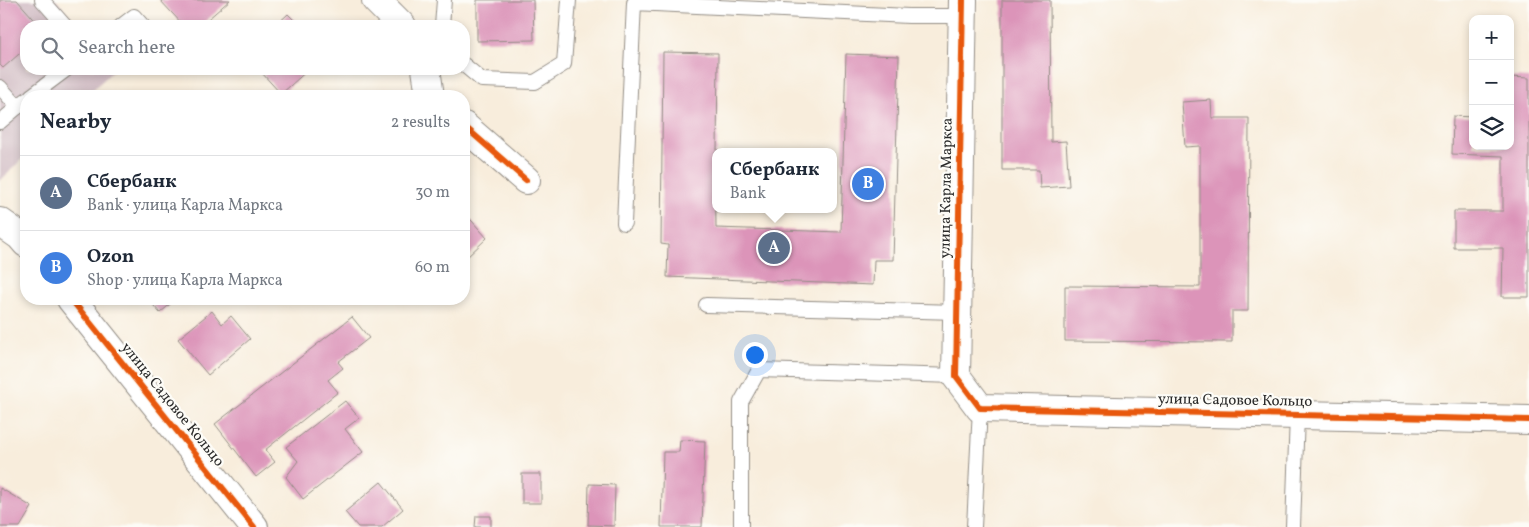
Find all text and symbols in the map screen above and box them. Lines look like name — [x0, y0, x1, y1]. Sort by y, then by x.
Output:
map controls — [1469, 15, 1514, 150]
button: + — [1469, 15, 1514, 60]
search box — [20, 20, 470, 75]
icon: search — [38, 34, 66, 62]
text: Search here — [78, 35, 175, 61]
button: − — [1469, 60, 1514, 105]
button: layers — [1469, 105, 1514, 150]
text: Nearby — [40, 108, 111, 137]
text: 2 results — [391, 112, 450, 134]
street label: улица Карла Маркса — [935, 117, 959, 259]
popup — [712, 148, 837, 213]
text: Сбербанк — [730, 157, 819, 183]
pin: B — [852, 165, 884, 203]
text: Сбербанк — [87, 169, 177, 195]
text: A — [50, 182, 62, 204]
text: 30 m — [415, 182, 450, 204]
text: Bank — [730, 183, 766, 205]
text: Bank · улица Карла Маркса — [87, 195, 283, 217]
pin: A — [758, 229, 790, 267]
text: Ozon — [87, 244, 134, 270]
text: B — [51, 257, 61, 279]
text: 60 m — [415, 257, 450, 279]
text: Shop · улица Карла Маркса — [87, 270, 283, 292]
street label: улица Садовое Кольцо — [115, 338, 229, 472]
your location — [742, 342, 768, 368]
street label: улица Садовое Кольцо — [1158, 389, 1312, 413]

